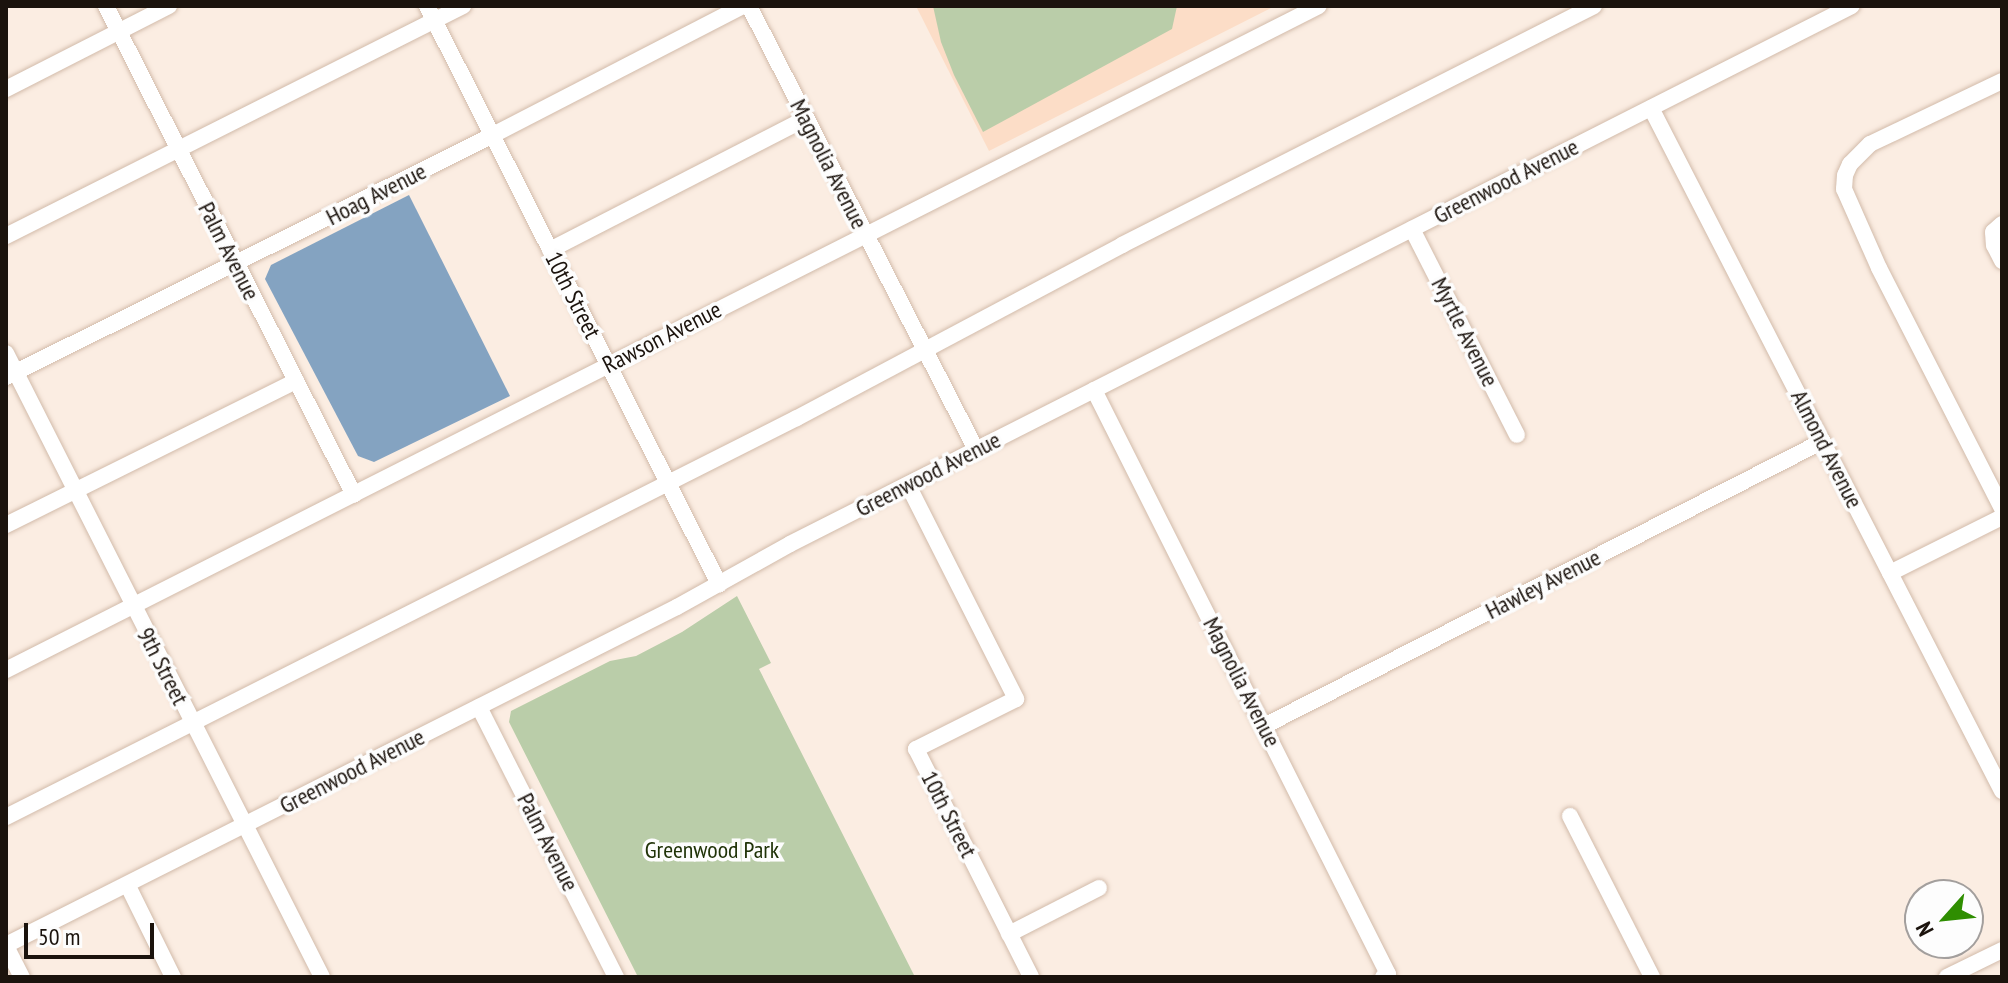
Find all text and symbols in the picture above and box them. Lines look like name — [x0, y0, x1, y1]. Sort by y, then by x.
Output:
street label: Magnolia Avenue — [784, 94, 874, 234]
street label: Greenwood Avenue — [1428, 132, 1584, 230]
street label: Hoag Avenue — [321, 156, 431, 232]
street label: Palm Avenue — [192, 197, 266, 305]
street label: 10th Street — [539, 247, 607, 343]
street label: Myrtle Avenue — [1425, 272, 1505, 392]
street label: Rawson Avenue — [598, 295, 726, 379]
street label: Almond Avenue — [1785, 385, 1869, 513]
street label: Greenwood Avenue — [850, 425, 1006, 523]
street label: Hawley Avenue — [1480, 542, 1606, 626]
street label: Magnolia Avenue — [1197, 612, 1287, 752]
street label: 9th Street — [131, 623, 195, 709]
street label: Greenwood Avenue — [274, 722, 430, 820]
street label: 10th Street — [915, 766, 983, 862]
street label: Palm Avenue — [511, 788, 585, 896]
park label: Greenwood Park — [645, 836, 779, 864]
north arrow — [1904, 879, 1984, 959]
scale bar — [28, 907, 158, 957]
text: N — [1909, 917, 1940, 941]
text: 50 m — [38, 921, 80, 952]

